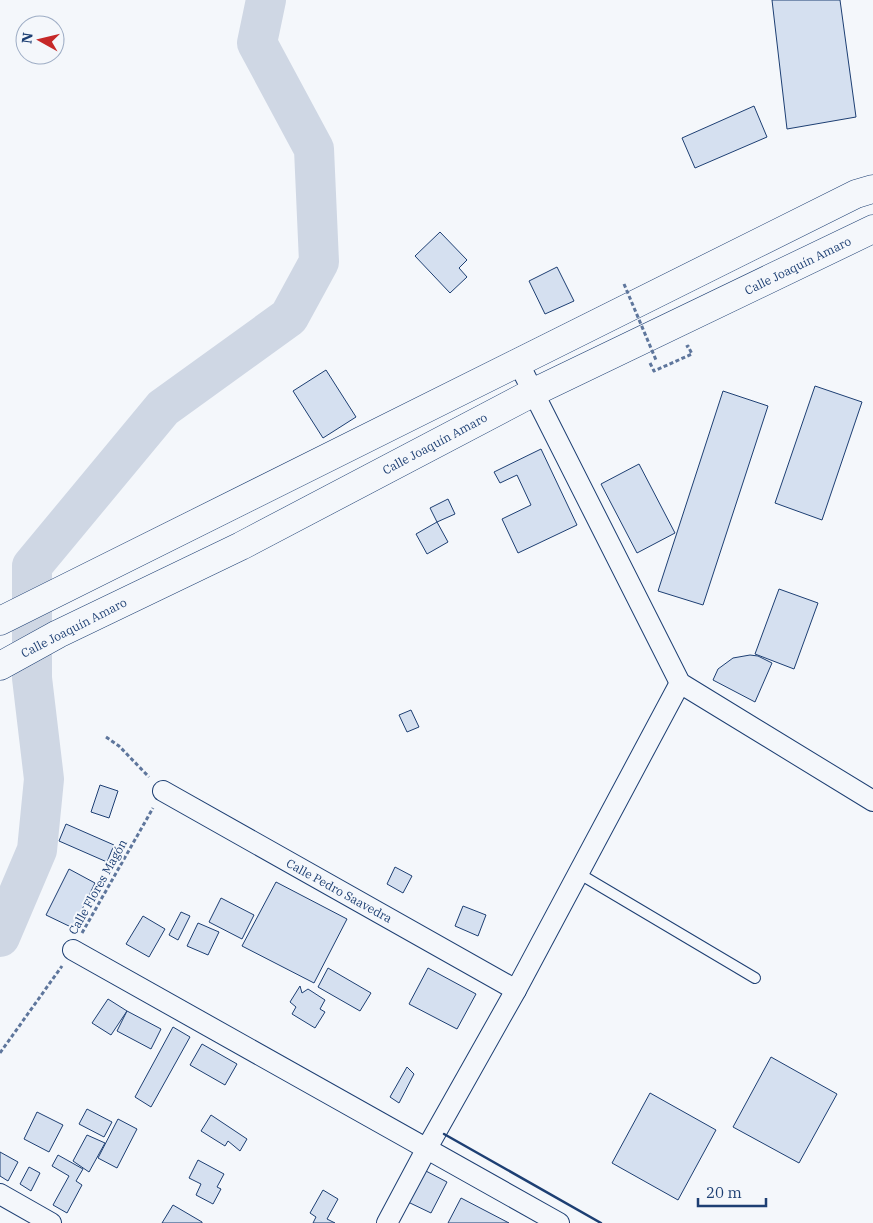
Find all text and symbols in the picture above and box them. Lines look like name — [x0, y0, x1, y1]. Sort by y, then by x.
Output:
north arrow — [15, 15, 65, 65]
text: N — [17, 31, 37, 45]
street label: Calle Joaquín Amaro — [742, 233, 854, 298]
street label: Calle Joaquín Amaro — [380, 409, 490, 478]
street label: Calle Joaquín Amaro — [18, 594, 129, 661]
street label: Calle Flores Magón — [65, 836, 130, 937]
street label: Calle Pedro Saavedra — [284, 855, 395, 926]
scale bar — [698, 1176, 766, 1208]
text: 20 m — [706, 1183, 742, 1202]

